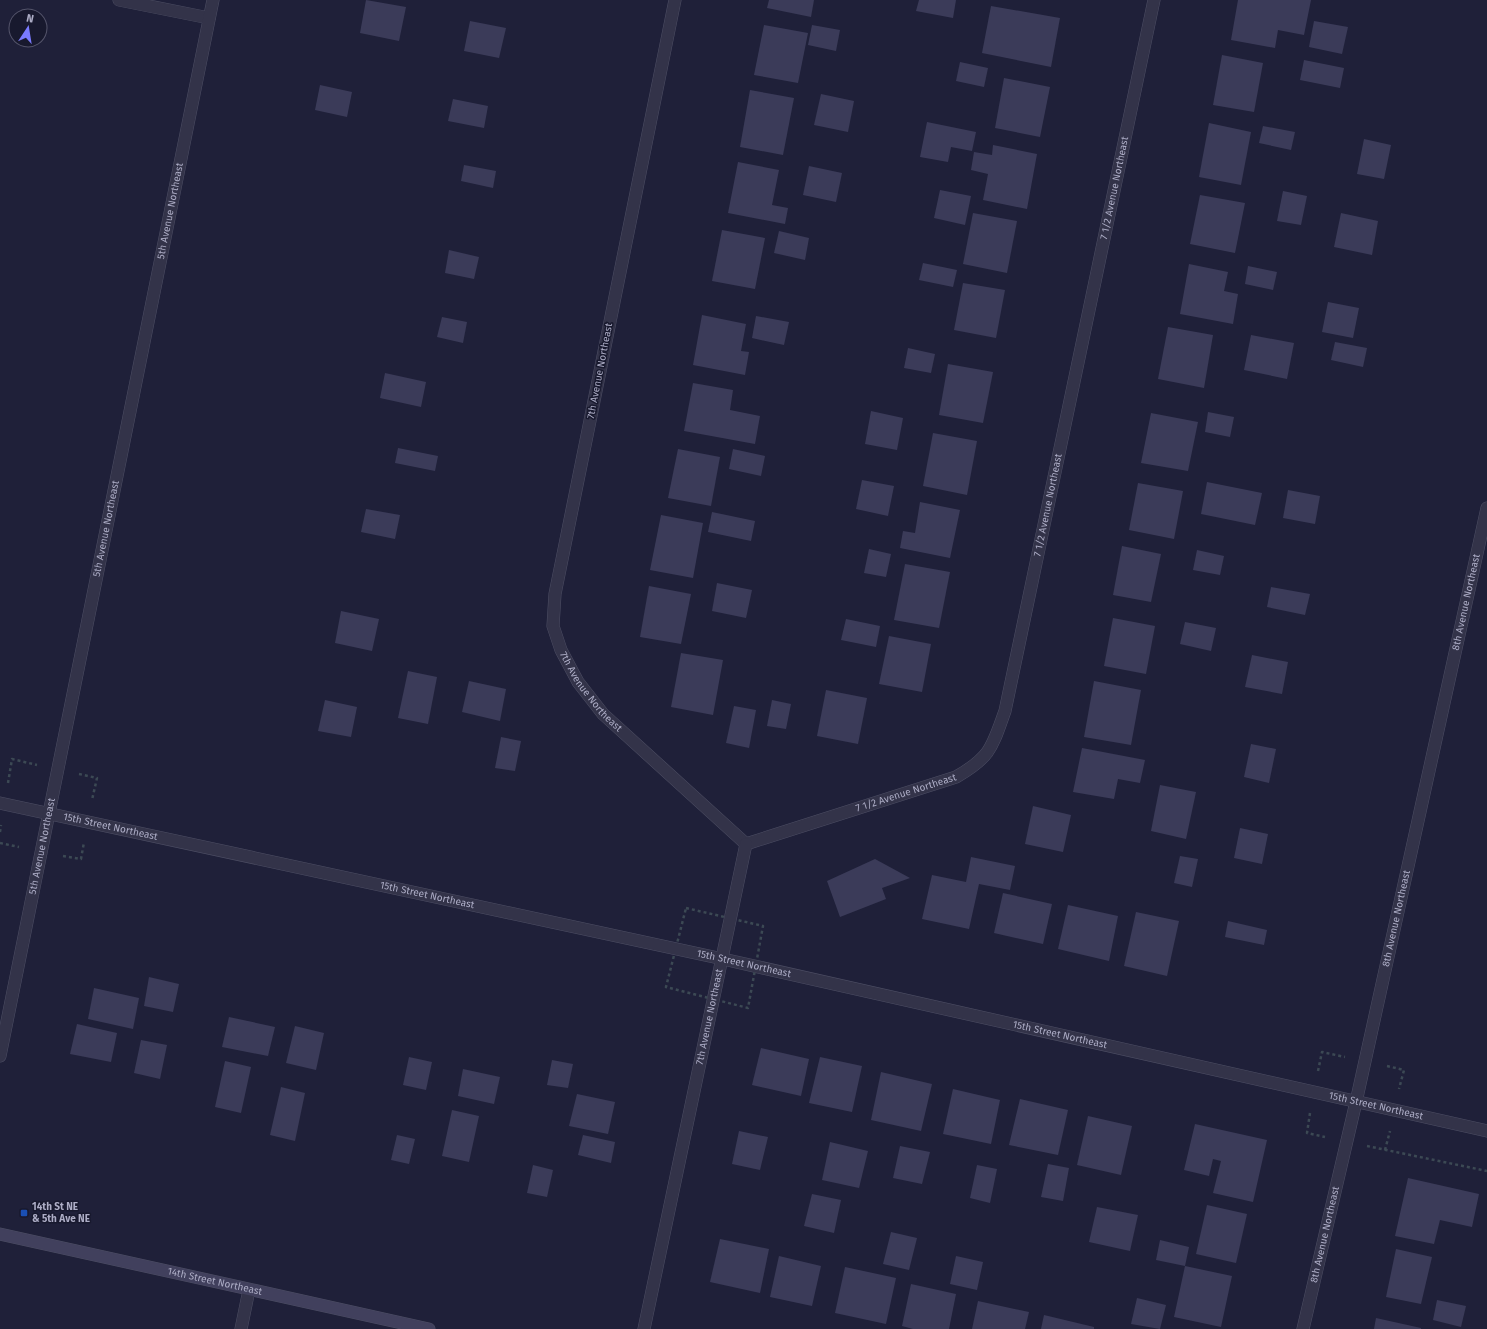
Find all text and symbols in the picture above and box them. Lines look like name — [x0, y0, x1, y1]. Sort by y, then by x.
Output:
north arrow — [8, 8, 48, 48]
text: N — [25, 12, 35, 26]
street label: 7 1/2 Avenue Northeast — [1098, 135, 1131, 240]
street label: 5th Avenue Northeast — [155, 161, 186, 260]
street label: 7th Avenue Northeast — [585, 322, 615, 420]
street label: 7 1/2 Avenue Northeast — [1032, 452, 1065, 558]
street label: 5th Avenue Northeast — [91, 479, 122, 578]
street label: 8th Avenue Northeast — [1450, 552, 1483, 652]
street label: 7th Avenue Northeast — [557, 650, 625, 735]
street label: 7 1/2 Avenue Northeast — [854, 771, 958, 815]
street label: 5th Avenue Northeast — [27, 797, 58, 895]
street label: 15th Street Northeast — [62, 811, 159, 843]
street label: 8th Avenue Northeast — [1380, 869, 1413, 968]
street label: 15th Street Northeast — [379, 879, 476, 911]
street label: 15th Street Northeast — [696, 947, 793, 980]
street label: 7th Avenue Northeast — [694, 967, 726, 1066]
street label: 15th Street Northeast — [1012, 1018, 1109, 1051]
street label: 15th Street Northeast — [1328, 1090, 1425, 1123]
street label: 8th Avenue Northeast — [1308, 1185, 1342, 1284]
place label: 14th St NE & 5th Ave NE — [32, 1201, 90, 1225]
marker: 14th St NE & 5th Ave NE — [19, 1208, 29, 1218]
street label: 14th Street Northeast — [166, 1265, 264, 1298]

